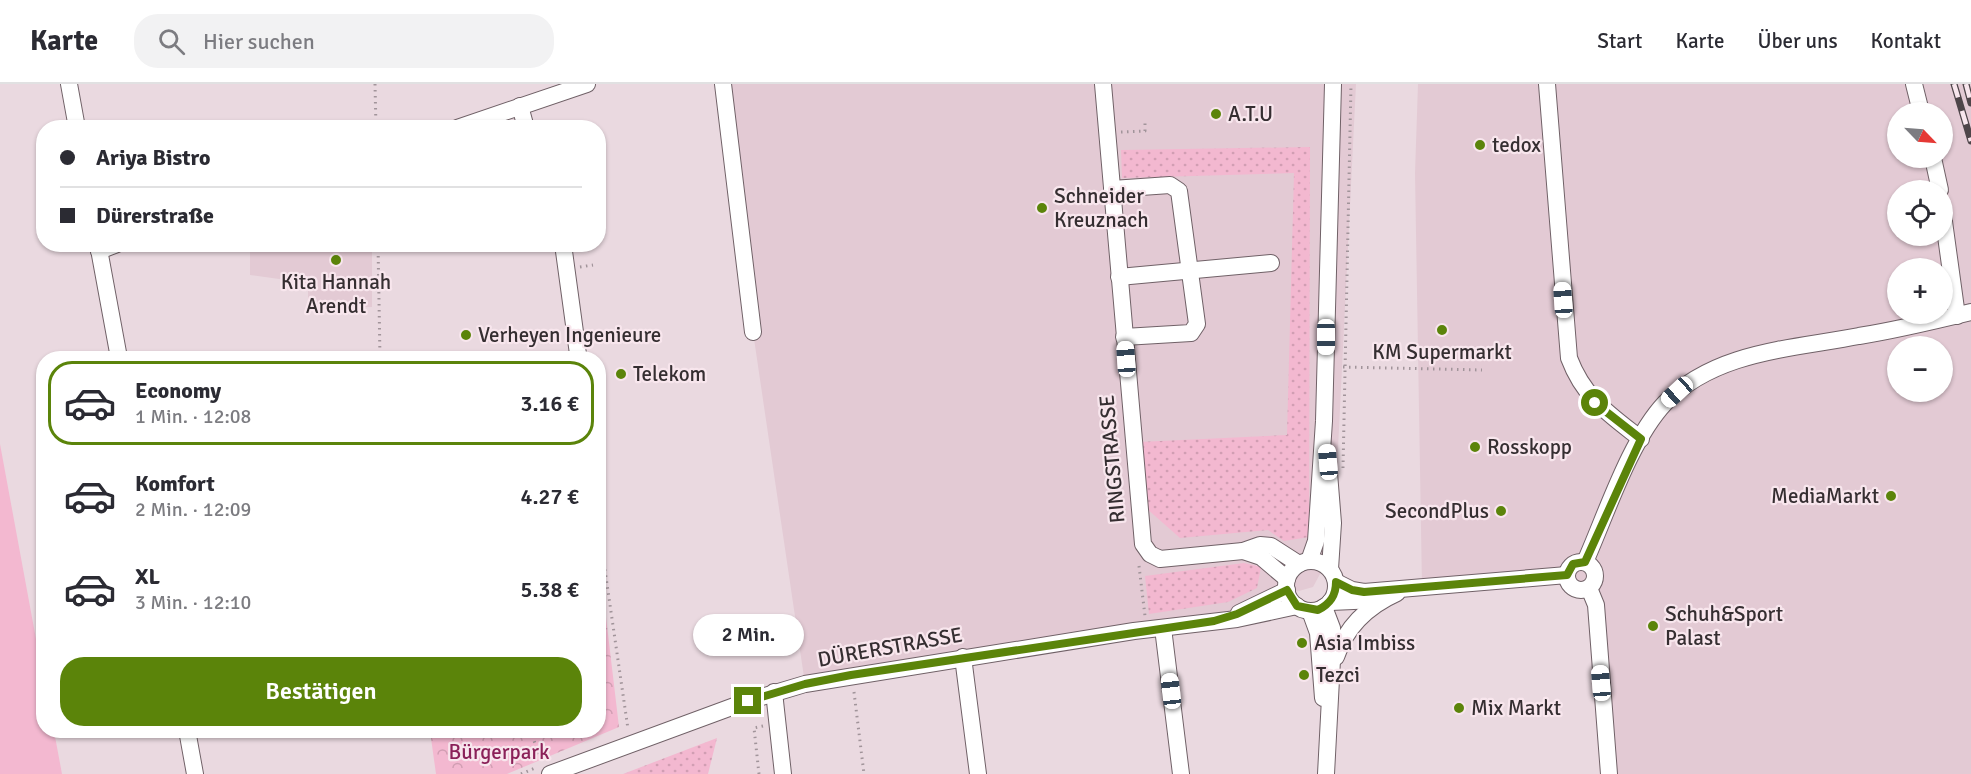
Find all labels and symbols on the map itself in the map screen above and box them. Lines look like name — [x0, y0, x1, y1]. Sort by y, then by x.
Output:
place label: A.T.U — [1228, 101, 1273, 127]
north arrow — [1887, 102, 1953, 168]
marker: A.T.U — [1209, 107, 1223, 121]
place label: tedox — [1492, 132, 1541, 158]
marker: tedox — [1473, 138, 1487, 152]
place label: Schneider Kreuznach — [1054, 183, 1149, 233]
marker: Schneider Kreuznach — [1035, 201, 1049, 215]
marker: Kita Hannah Arendt — [329, 253, 343, 267]
place label: Kita Hannah Arendt — [281, 269, 391, 319]
car — [1553, 281, 1573, 319]
car — [1317, 319, 1335, 355]
place label: Verheyen Ingenieure — [478, 322, 661, 348]
marker: KM Supermarkt — [1435, 323, 1449, 337]
marker: Verheyen Ingenieure — [459, 328, 473, 342]
place label: KM Supermarkt — [1372, 339, 1512, 365]
car — [1116, 340, 1136, 378]
place label: Telekom — [633, 361, 706, 387]
marker: Telekom — [614, 367, 628, 381]
car — [1658, 373, 1696, 411]
route start — [1581, 389, 1608, 416]
street label: RINGSTRASSE — [1093, 394, 1131, 524]
place label: Rosskopp — [1487, 434, 1572, 460]
marker: Rosskopp — [1468, 440, 1482, 454]
car — [1317, 443, 1339, 481]
place label: MediaMarkt — [1771, 483, 1879, 509]
marker: MediaMarkt — [1884, 489, 1898, 503]
place label: SecondPlus — [1385, 498, 1489, 524]
marker: SecondPlus — [1494, 504, 1508, 518]
place label: Schuh&Sport Palast — [1665, 601, 1783, 651]
callout: 2 Min. — [692, 614, 804, 656]
marker: Schuh&Sport Palast — [1646, 619, 1660, 633]
street label: DÜRERSTRASSE — [815, 621, 965, 673]
place label: Asia Imbiss — [1314, 630, 1415, 656]
marker: Asia Imbiss — [1295, 636, 1309, 650]
place label: Tezci — [1316, 662, 1360, 688]
car — [1590, 664, 1612, 702]
marker: Tezci — [1297, 668, 1311, 682]
car — [1160, 672, 1182, 710]
route end — [734, 687, 761, 714]
place label: Mix Markt — [1471, 695, 1561, 721]
marker: Mix Markt — [1452, 701, 1466, 715]
park label: Bürgerpark — [448, 739, 550, 765]

